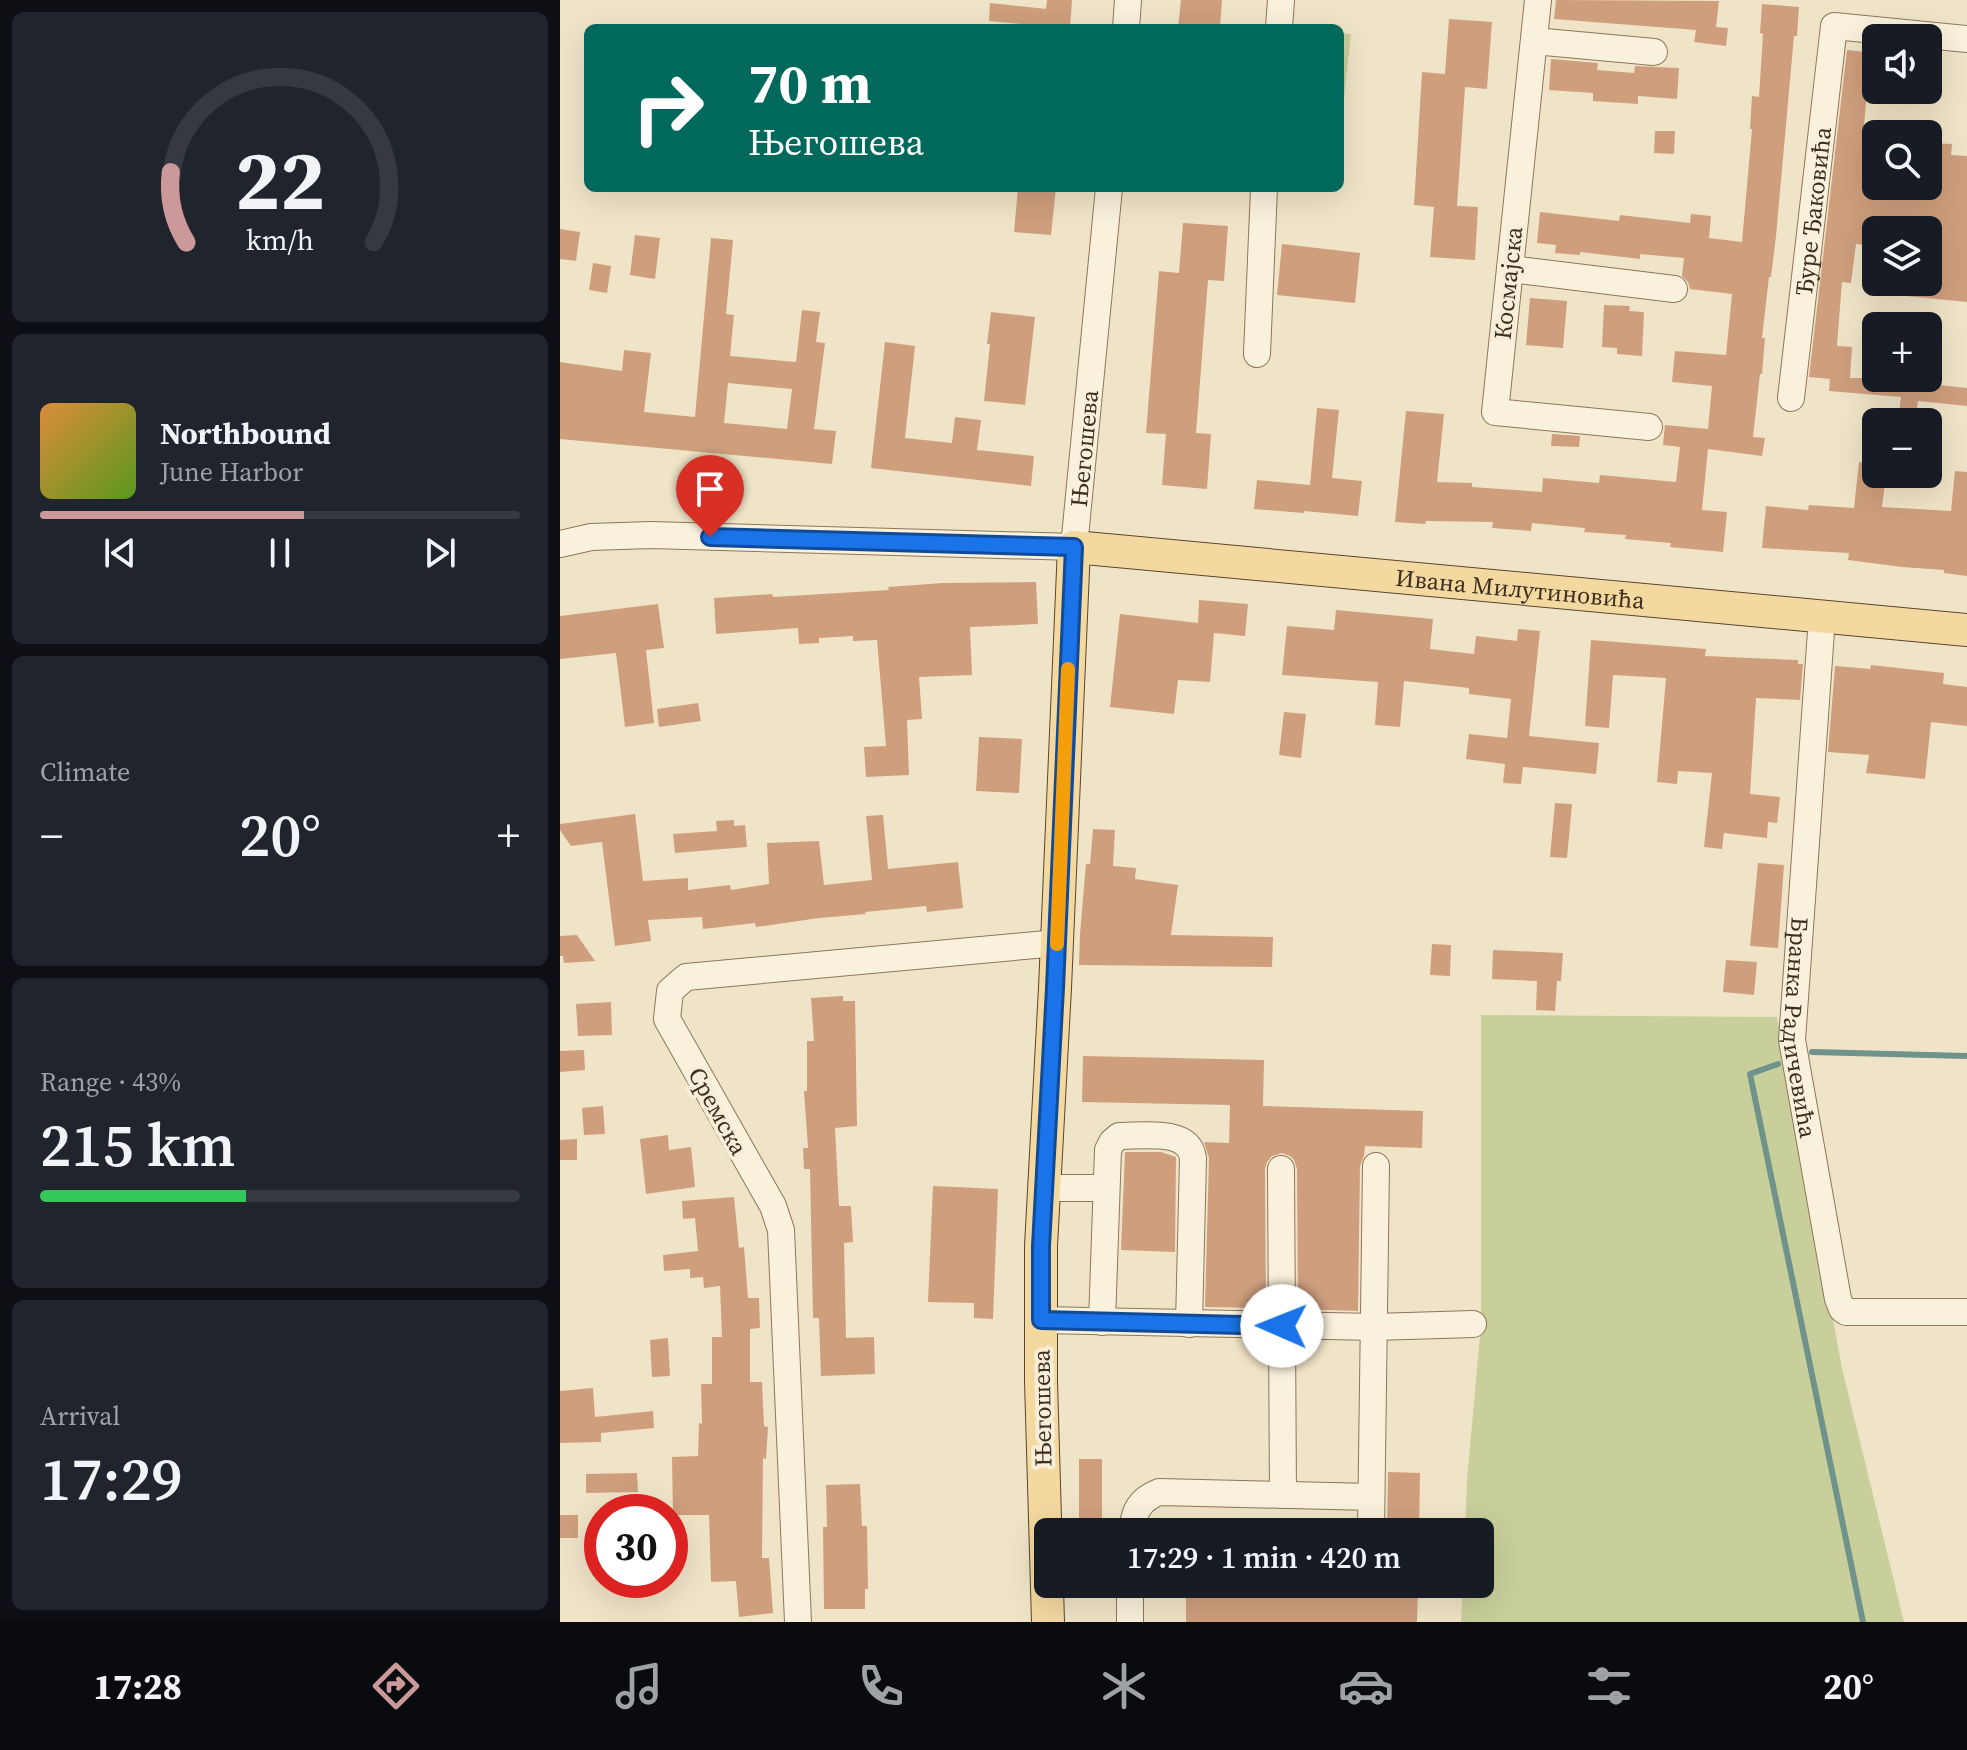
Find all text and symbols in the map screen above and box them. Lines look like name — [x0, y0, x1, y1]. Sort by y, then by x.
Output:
map controls — [1862, 24, 1942, 488]
button: sound — [1862, 24, 1942, 104]
text: 70 m — [748, 45, 871, 122]
icon: right — [616, 56, 720, 160]
text: Његошева — [748, 118, 924, 167]
button: search — [1862, 120, 1942, 200]
text: 22 — [235, 123, 325, 237]
street label: Ђуре Ђаковића — [1786, 124, 1839, 297]
button: layers — [1862, 216, 1942, 296]
text: km/h — [246, 220, 314, 260]
street label: Космајска — [1486, 224, 1530, 341]
button: + — [1862, 312, 1942, 392]
street label: Његошева — [1061, 388, 1106, 508]
button: − — [1862, 408, 1942, 488]
text: Northbound — [160, 413, 331, 454]
text: June Harbor — [160, 454, 303, 490]
pin — [676, 455, 744, 537]
icon: arrive — [688, 467, 732, 511]
icon: previous — [98, 531, 142, 575]
icon: pause — [258, 531, 302, 575]
icon: next — [418, 531, 462, 575]
street label: Ивана Милутиновића — [1394, 560, 1647, 617]
text: Climate — [40, 754, 130, 790]
text: 20° — [239, 794, 321, 876]
text: − — [40, 805, 63, 866]
text: + — [497, 805, 520, 866]
street label: Бранка Радичевића — [1775, 916, 1826, 1141]
street label: Сремска — [680, 1061, 756, 1161]
text: Range · 43% — [40, 1064, 181, 1100]
text: 215 km — [40, 1104, 236, 1186]
position arrow — [1240, 1284, 1324, 1368]
street label: Његошева — [1024, 1348, 1060, 1467]
text: Arrival — [40, 1398, 120, 1434]
text: 17:29 — [40, 1438, 183, 1520]
speed limit sign: 30 — [584, 1494, 688, 1598]
text: 17:29 · 1 min · 420 m — [1127, 1537, 1401, 1578]
icon: directions — [368, 1658, 424, 1714]
icon: music — [611, 1658, 667, 1714]
icon: phone — [853, 1658, 909, 1714]
icon: climate — [1096, 1658, 1152, 1714]
icon: car — [1338, 1658, 1394, 1714]
icon: filters — [1581, 1658, 1637, 1714]
text: 17:28 — [93, 1662, 182, 1711]
text: 20° — [1823, 1662, 1874, 1711]

